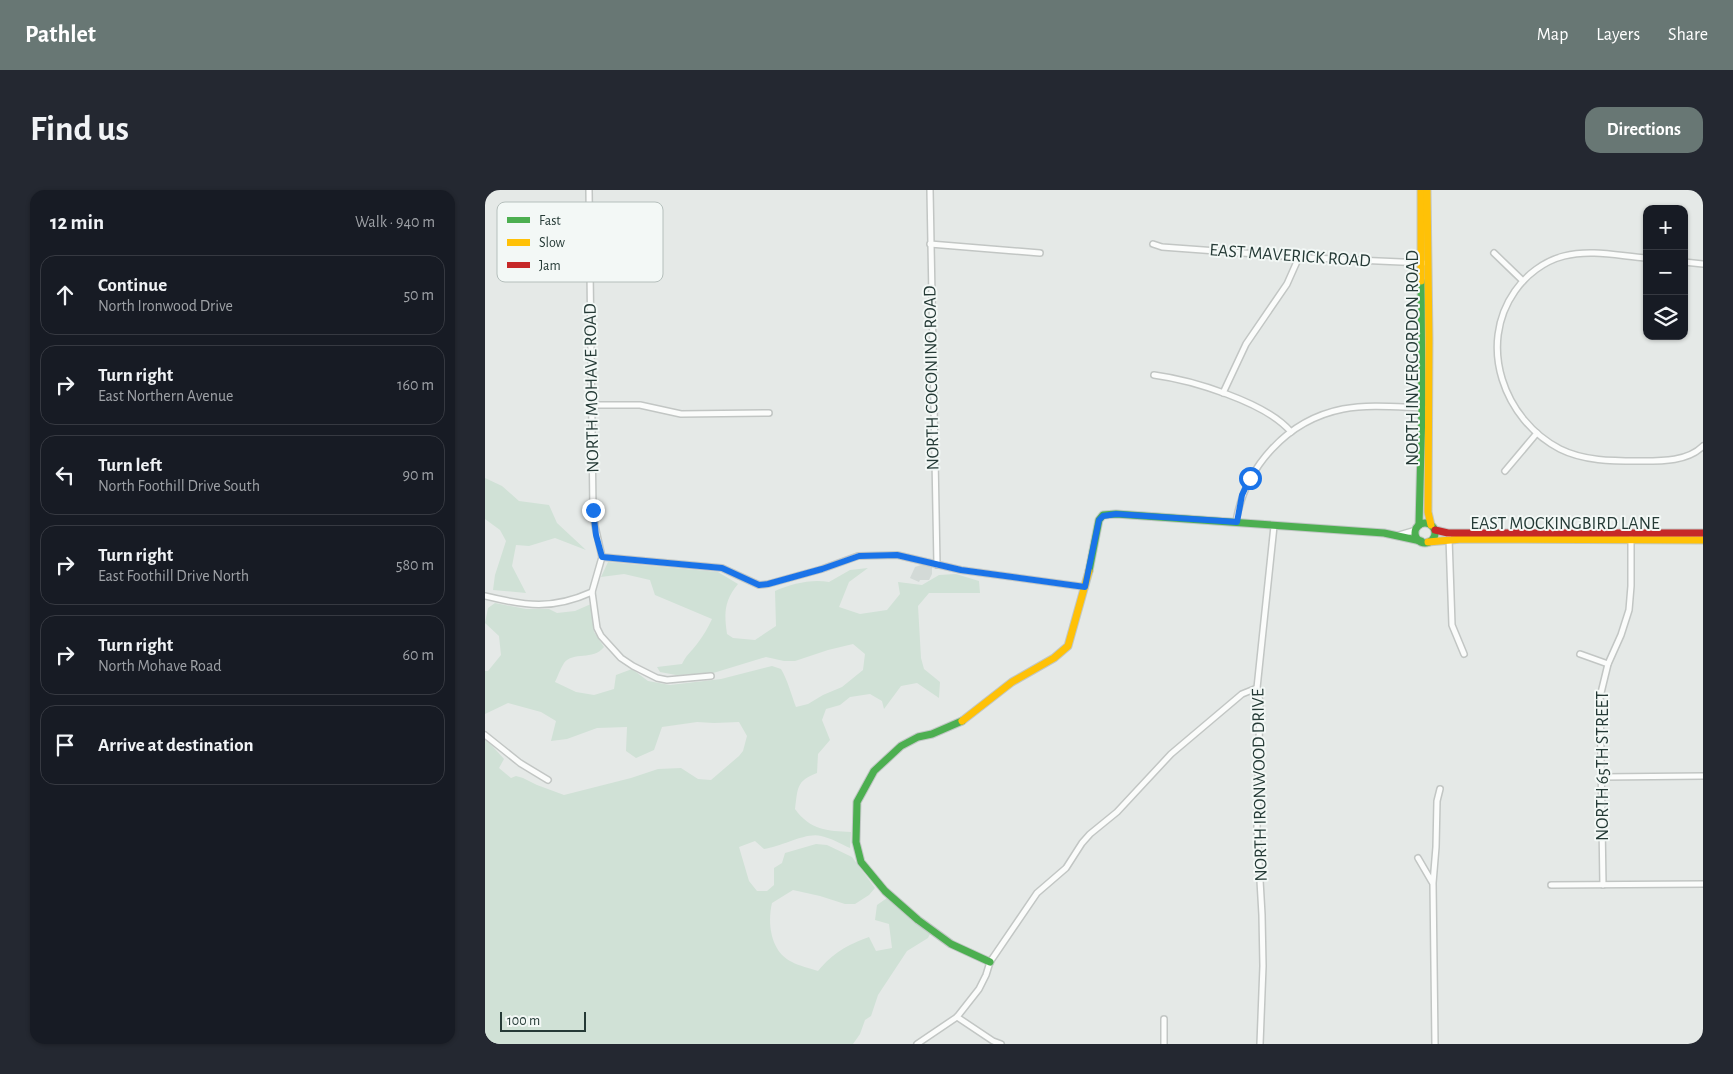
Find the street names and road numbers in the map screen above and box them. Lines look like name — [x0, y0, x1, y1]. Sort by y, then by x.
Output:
street label: EAST MAVERICK ROAD — [1209, 241, 1371, 271]
street label: NORTH INVERGORDON ROAD — [1404, 250, 1422, 466]
street label: NORTH COCONINO ROAD — [921, 285, 943, 471]
street label: NORTH MOHAVE ROAD — [582, 303, 602, 473]
street label: EAST MOCKINGBIRD LANE — [1470, 515, 1660, 533]
street label: NORTH IRONWOOD DRIVE — [1249, 688, 1271, 882]
street label: NORTH 65TH STREET — [1594, 691, 1612, 841]

